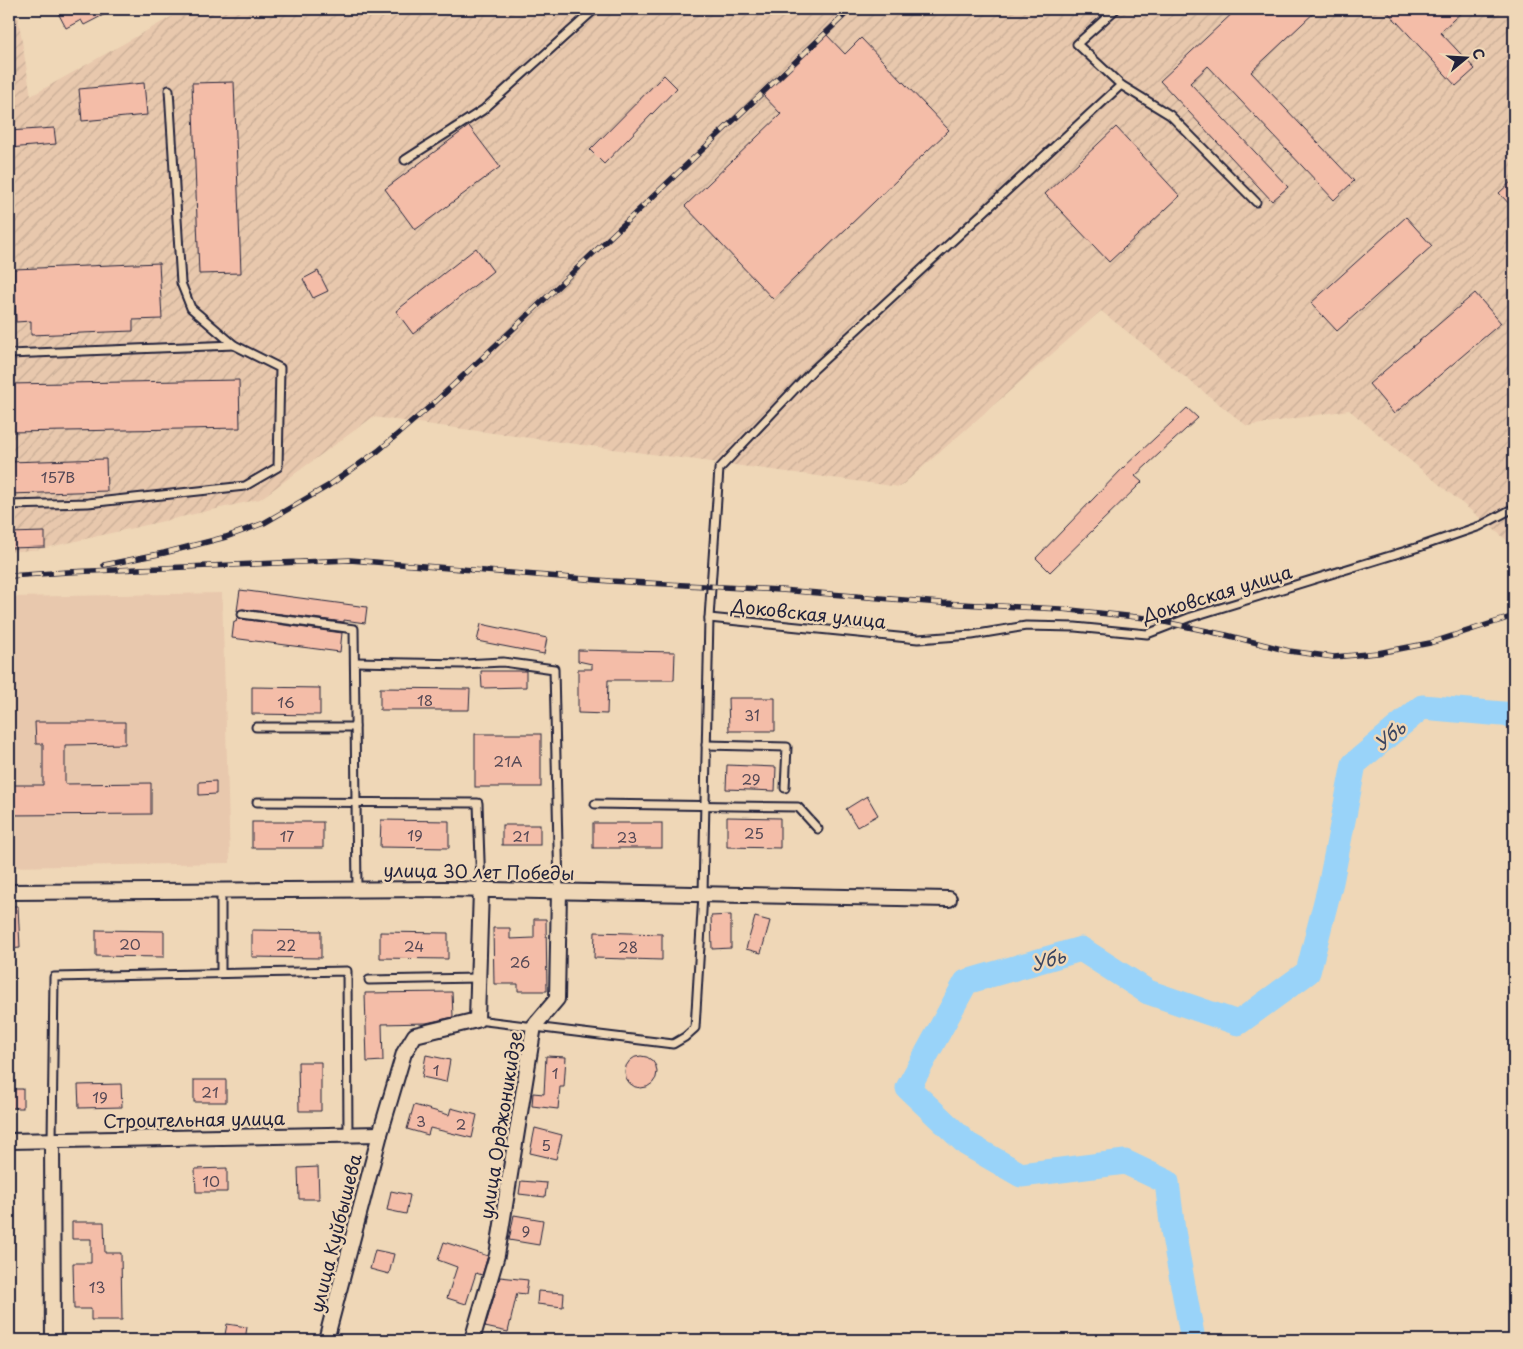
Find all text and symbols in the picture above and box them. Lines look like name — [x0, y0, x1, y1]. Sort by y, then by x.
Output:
north arrow — [1440, 32, 1490, 82]
text: С — [1467, 46, 1490, 62]
house number: 157В — [41, 465, 75, 488]
street label: Доковская улица — [1138, 557, 1296, 629]
street label: Доковская улица — [729, 591, 888, 635]
house number: 18 — [417, 688, 433, 711]
house number: 16 — [277, 690, 295, 713]
house number: 31 — [744, 703, 760, 726]
water label: Убь — [1367, 713, 1412, 757]
house number: 21А — [494, 749, 522, 772]
house number: 29 — [741, 767, 761, 790]
house number: 25 — [744, 821, 764, 844]
house number: 19 — [407, 823, 423, 846]
house number: 17 — [280, 824, 294, 847]
house number: 21 — [512, 824, 530, 847]
house number: 23 — [617, 825, 637, 848]
street label: улица 30 лет Победы — [383, 856, 575, 886]
house number: 20 — [119, 932, 141, 955]
house number: 22 — [276, 933, 296, 956]
house number: 24 — [404, 934, 424, 957]
house number: 28 — [618, 935, 638, 958]
water label: Убь — [1028, 941, 1069, 977]
house number: 26 — [510, 950, 530, 973]
street label: улица Орджоникидзе — [472, 1029, 528, 1221]
house number: 1 — [433, 1058, 439, 1081]
house number: 1 — [552, 1061, 558, 1084]
house number: 21 — [201, 1080, 219, 1103]
house number: 19 — [92, 1085, 108, 1108]
street label: Строительная улица — [103, 1104, 286, 1134]
house number: 3 — [416, 1109, 426, 1132]
house number: 2 — [456, 1112, 466, 1135]
house number: 5 — [541, 1133, 551, 1156]
street label: улица Куйбышева — [302, 1150, 368, 1315]
house number: 10 — [202, 1169, 220, 1192]
house number: 9 — [522, 1219, 530, 1242]
house number: 13 — [89, 1275, 105, 1298]

